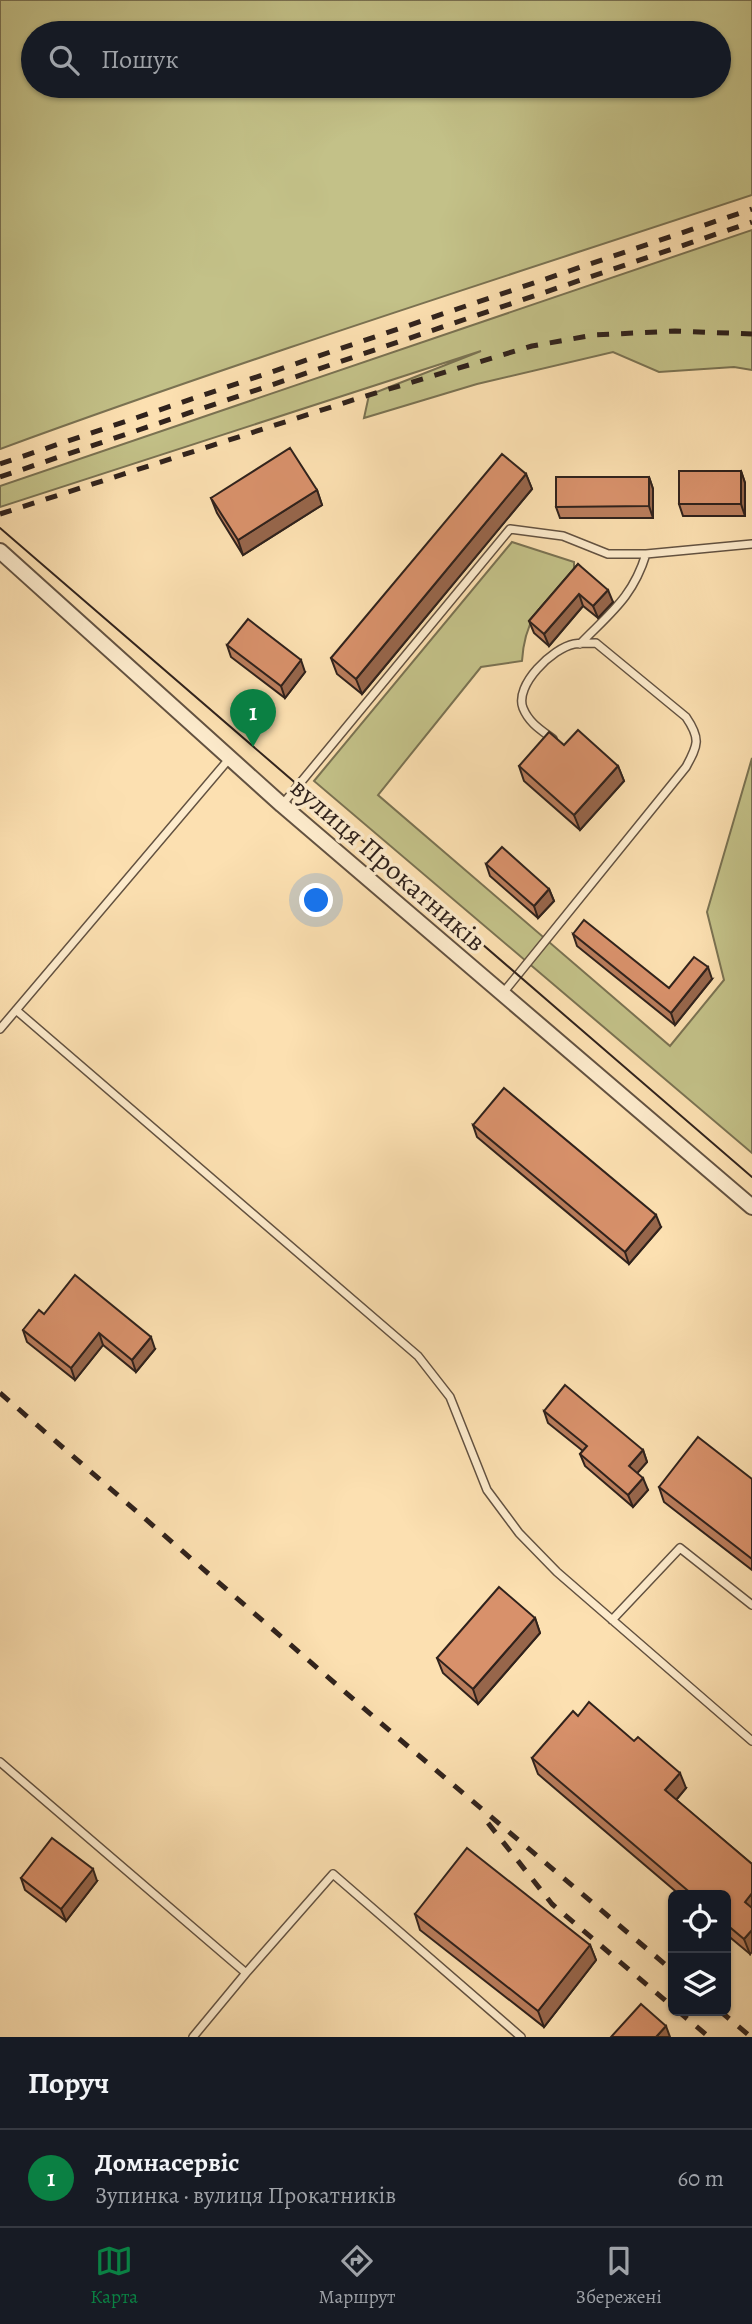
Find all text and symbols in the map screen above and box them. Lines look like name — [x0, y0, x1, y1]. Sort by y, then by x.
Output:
search box — [21, 21, 731, 98]
icon: search — [45, 41, 83, 79]
text: Пошук — [101, 42, 179, 77]
pin: 1 — [230, 689, 276, 747]
street label: вулиця Прокатників — [282, 769, 494, 960]
your location — [299, 883, 333, 917]
map controls — [668, 1890, 731, 2016]
button: locate — [668, 1890, 731, 1953]
button: layers — [668, 1953, 731, 2016]
text: Поруч — [28, 2063, 109, 2103]
text: Домнасервіс — [95, 2145, 240, 2180]
text: 1 — [47, 2163, 55, 2194]
text: 60 m — [677, 2163, 724, 2194]
text: Зупинка · вулиця Прокатників — [95, 2180, 396, 2211]
tab: Карта — [90, 2242, 138, 2310]
tab: Маршрут — [319, 2242, 395, 2310]
tab: Збережені — [576, 2242, 662, 2310]

